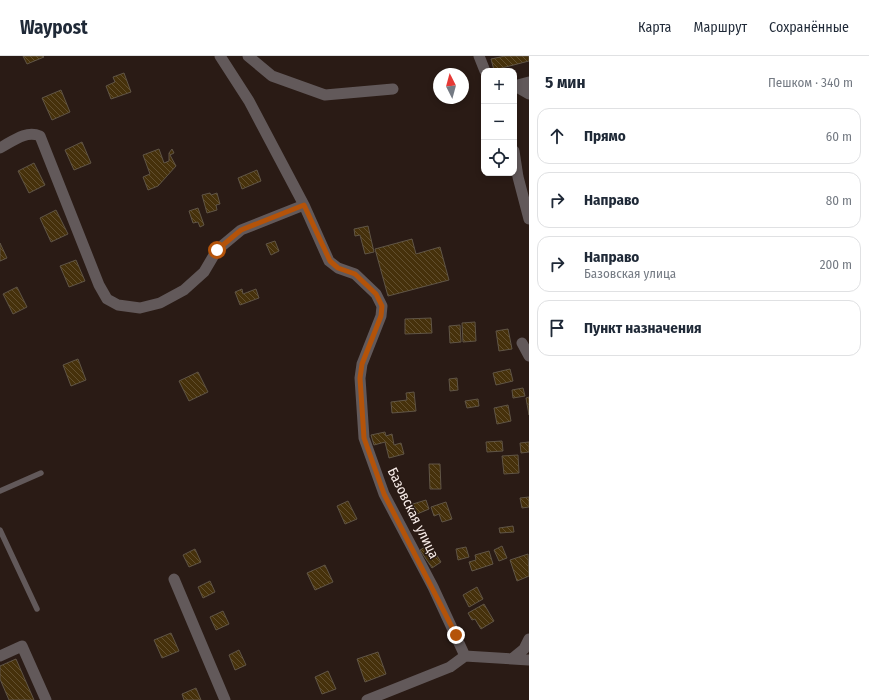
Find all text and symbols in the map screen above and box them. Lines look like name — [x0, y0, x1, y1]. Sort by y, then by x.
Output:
text: Waypost — [20, 16, 88, 39]
text: Карта — [638, 19, 671, 36]
text: Маршрут — [693, 19, 747, 36]
text: Сохранённые — [769, 19, 849, 36]
north arrow — [433, 68, 469, 104]
map controls — [481, 68, 517, 176]
button: + — [481, 68, 517, 104]
text: 5 мин — [545, 72, 585, 93]
text: Пешком · 340 m — [768, 75, 853, 90]
button: − — [481, 104, 517, 140]
icon: ahead — [546, 125, 568, 147]
text: Прямо — [584, 127, 626, 145]
text: 60 m — [826, 129, 852, 144]
button: locate — [481, 140, 517, 176]
icon: right — [546, 189, 568, 211]
text: Направо — [584, 191, 639, 209]
text: 80 m — [826, 193, 852, 208]
route start — [208, 241, 226, 259]
text: Направо — [584, 248, 639, 266]
icon: right — [546, 253, 568, 275]
text: 200 m — [820, 257, 852, 272]
text: Базовская улица — [584, 266, 676, 281]
icon: arrive — [546, 317, 568, 339]
text: Пункт назначения — [584, 319, 702, 337]
street label: Базовская улица — [384, 465, 442, 561]
route end — [447, 626, 465, 644]

